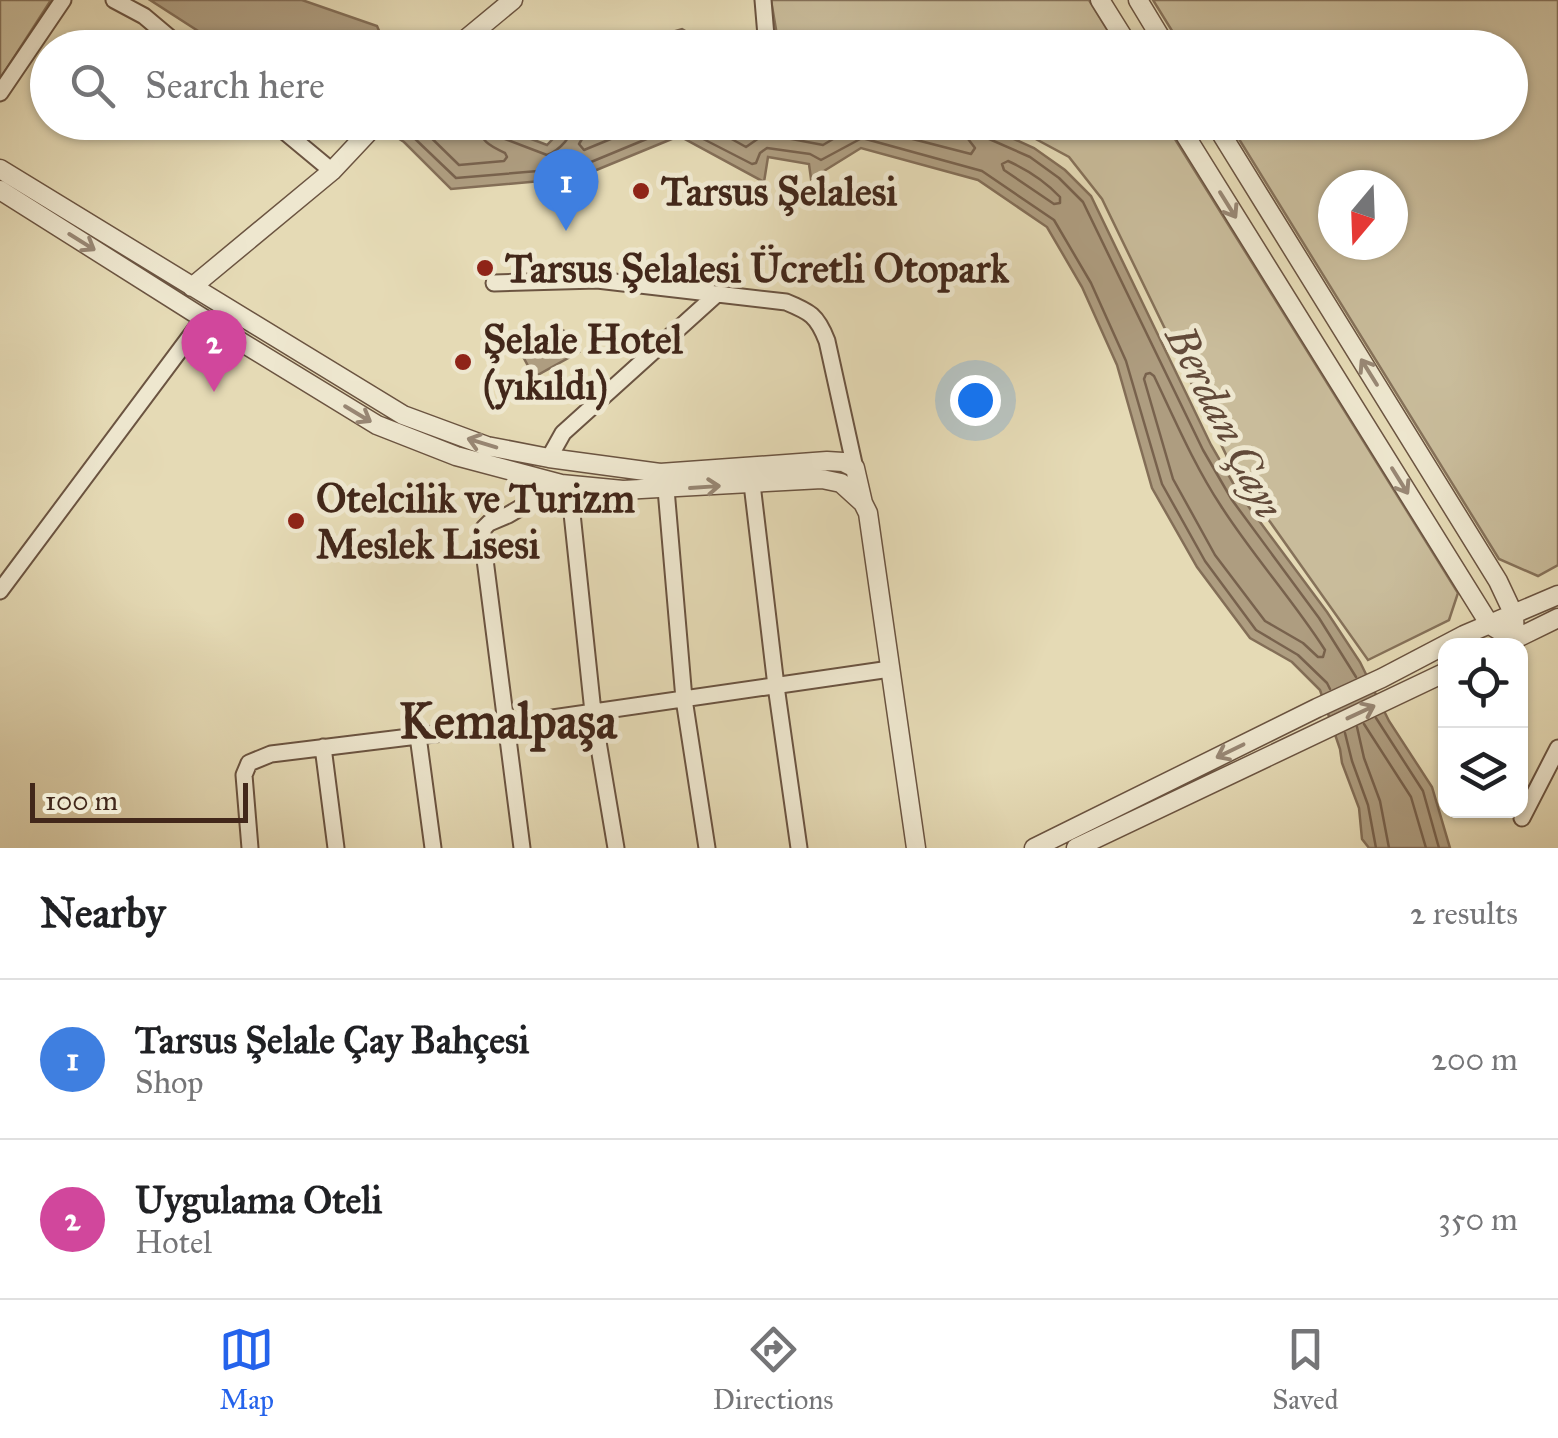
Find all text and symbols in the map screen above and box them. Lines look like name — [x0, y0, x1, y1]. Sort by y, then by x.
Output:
search box — [30, 30, 1528, 140]
icon: search — [65, 58, 120, 113]
text: Search here — [145, 62, 325, 108]
pin: 1 — [534, 148, 598, 231]
place label: Tarsus Şelalesi — [661, 167, 898, 217]
north arrow — [1318, 170, 1408, 260]
marker: Tarsus Şelalesi — [630, 180, 652, 202]
one-way arrow — [1218, 190, 1239, 219]
one-way arrow — [68, 232, 96, 253]
place label: Tarsus Şelalesi Ücretli Otopark — [505, 244, 1010, 294]
marker: Tarsus Şelalesi Ücretli Otopark — [474, 257, 496, 279]
pin: 2 — [182, 310, 246, 392]
place label: Şelale Hotel (yıkıldı) — [483, 315, 684, 411]
water label: Berdan Çayı — [1153, 315, 1296, 527]
marker: Şelale Hotel (yıkıldı) — [452, 351, 474, 373]
one-way arrow — [1358, 359, 1379, 387]
your location — [950, 375, 1001, 426]
one-way arrow — [344, 403, 372, 424]
one-way arrow — [467, 433, 499, 451]
one-way arrow — [1390, 466, 1411, 495]
place label: Otelcilik ve Turizm Meslek Lisesi — [316, 474, 635, 569]
one-way arrow — [689, 477, 721, 496]
marker: Otelcilik ve Turizm Meslek Lisesi — [285, 510, 307, 532]
map controls — [1438, 638, 1528, 818]
button: locate — [1438, 638, 1528, 728]
district label: Kemalpaşa — [399, 691, 618, 752]
one-way arrow — [1346, 701, 1376, 720]
button: layers — [1438, 728, 1528, 818]
one-way arrow — [1215, 742, 1245, 761]
scale bar — [30, 778, 248, 823]
text: 100 m — [45, 783, 118, 818]
text: Nearby — [40, 887, 165, 939]
text: 2 results — [1410, 894, 1518, 933]
text: Tarsus Şelale Çay Bahçesi — [135, 1017, 529, 1063]
text: 1 — [66, 1040, 79, 1079]
text: 200 m — [1431, 1040, 1518, 1079]
text: Shop — [135, 1063, 203, 1102]
text: Uygulama Oteli — [135, 1177, 382, 1223]
text: 2 — [65, 1200, 80, 1239]
text: 350 m — [1438, 1200, 1518, 1239]
text: Hotel — [135, 1223, 212, 1262]
tab: Map — [219, 1322, 274, 1417]
tab: Directions — [713, 1322, 834, 1417]
tab: Saved — [1272, 1322, 1339, 1417]

